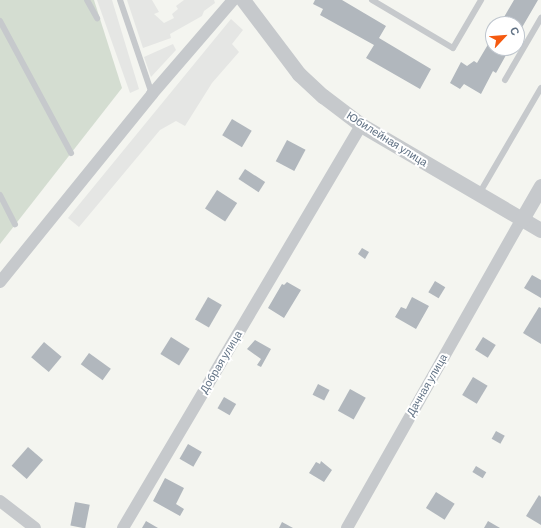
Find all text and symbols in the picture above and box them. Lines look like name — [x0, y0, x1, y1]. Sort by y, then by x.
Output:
north arrow — [485, 16, 525, 56]
text: С — [508, 25, 523, 37]
street label: Юбилейная улица — [344, 109, 430, 169]
street label: Добрая улица — [197, 328, 245, 396]
street label: Дачная улица — [404, 352, 450, 418]

